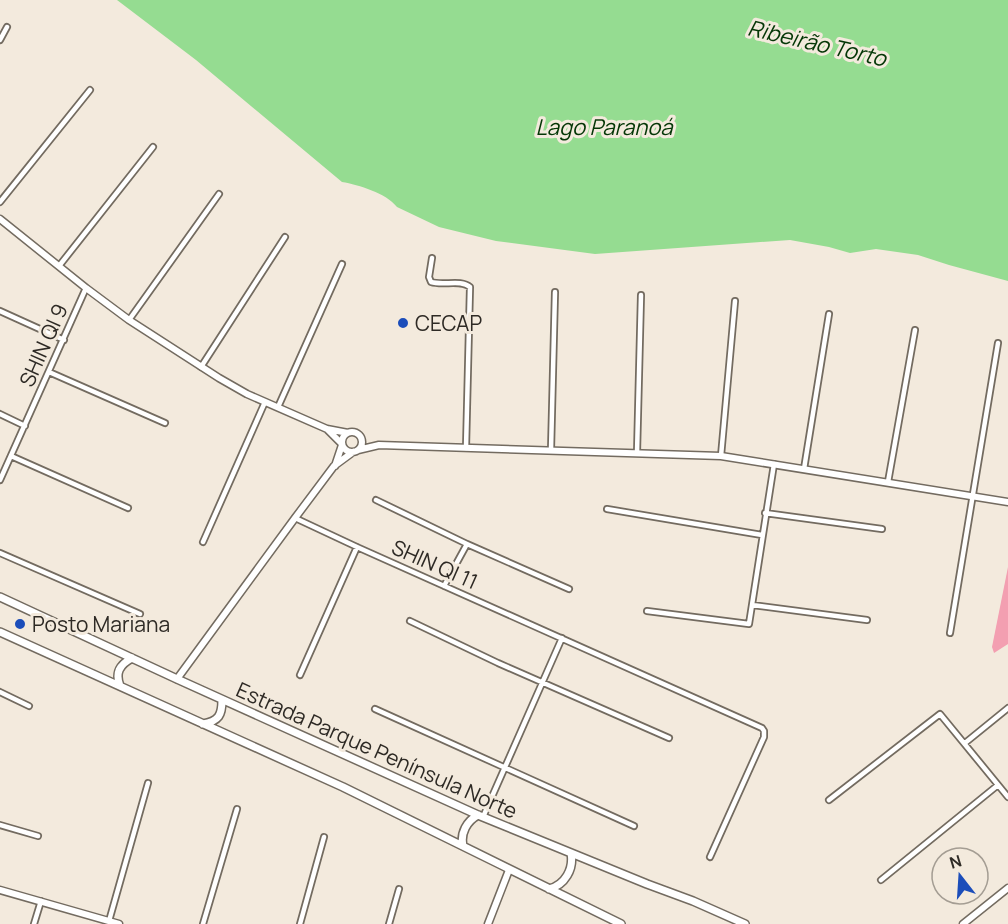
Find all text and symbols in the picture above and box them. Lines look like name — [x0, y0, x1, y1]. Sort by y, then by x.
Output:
water label: Ribeirão Torto — [745, 13, 891, 74]
water label: Lago Paranoá — [536, 112, 674, 142]
street label: SHIN QI 9 — [12, 299, 74, 391]
place label: CECAP — [415, 309, 482, 337]
marker: CECAP — [396, 316, 410, 330]
street label: SHIN QI 11 — [388, 533, 482, 595]
place label: Posto Mariana — [32, 610, 170, 638]
marker: Posto Mariana — [13, 617, 27, 631]
street label: Estrada Parque Península Norte — [232, 675, 522, 825]
north arrow — [930, 846, 990, 906]
text: N — [947, 849, 964, 874]

